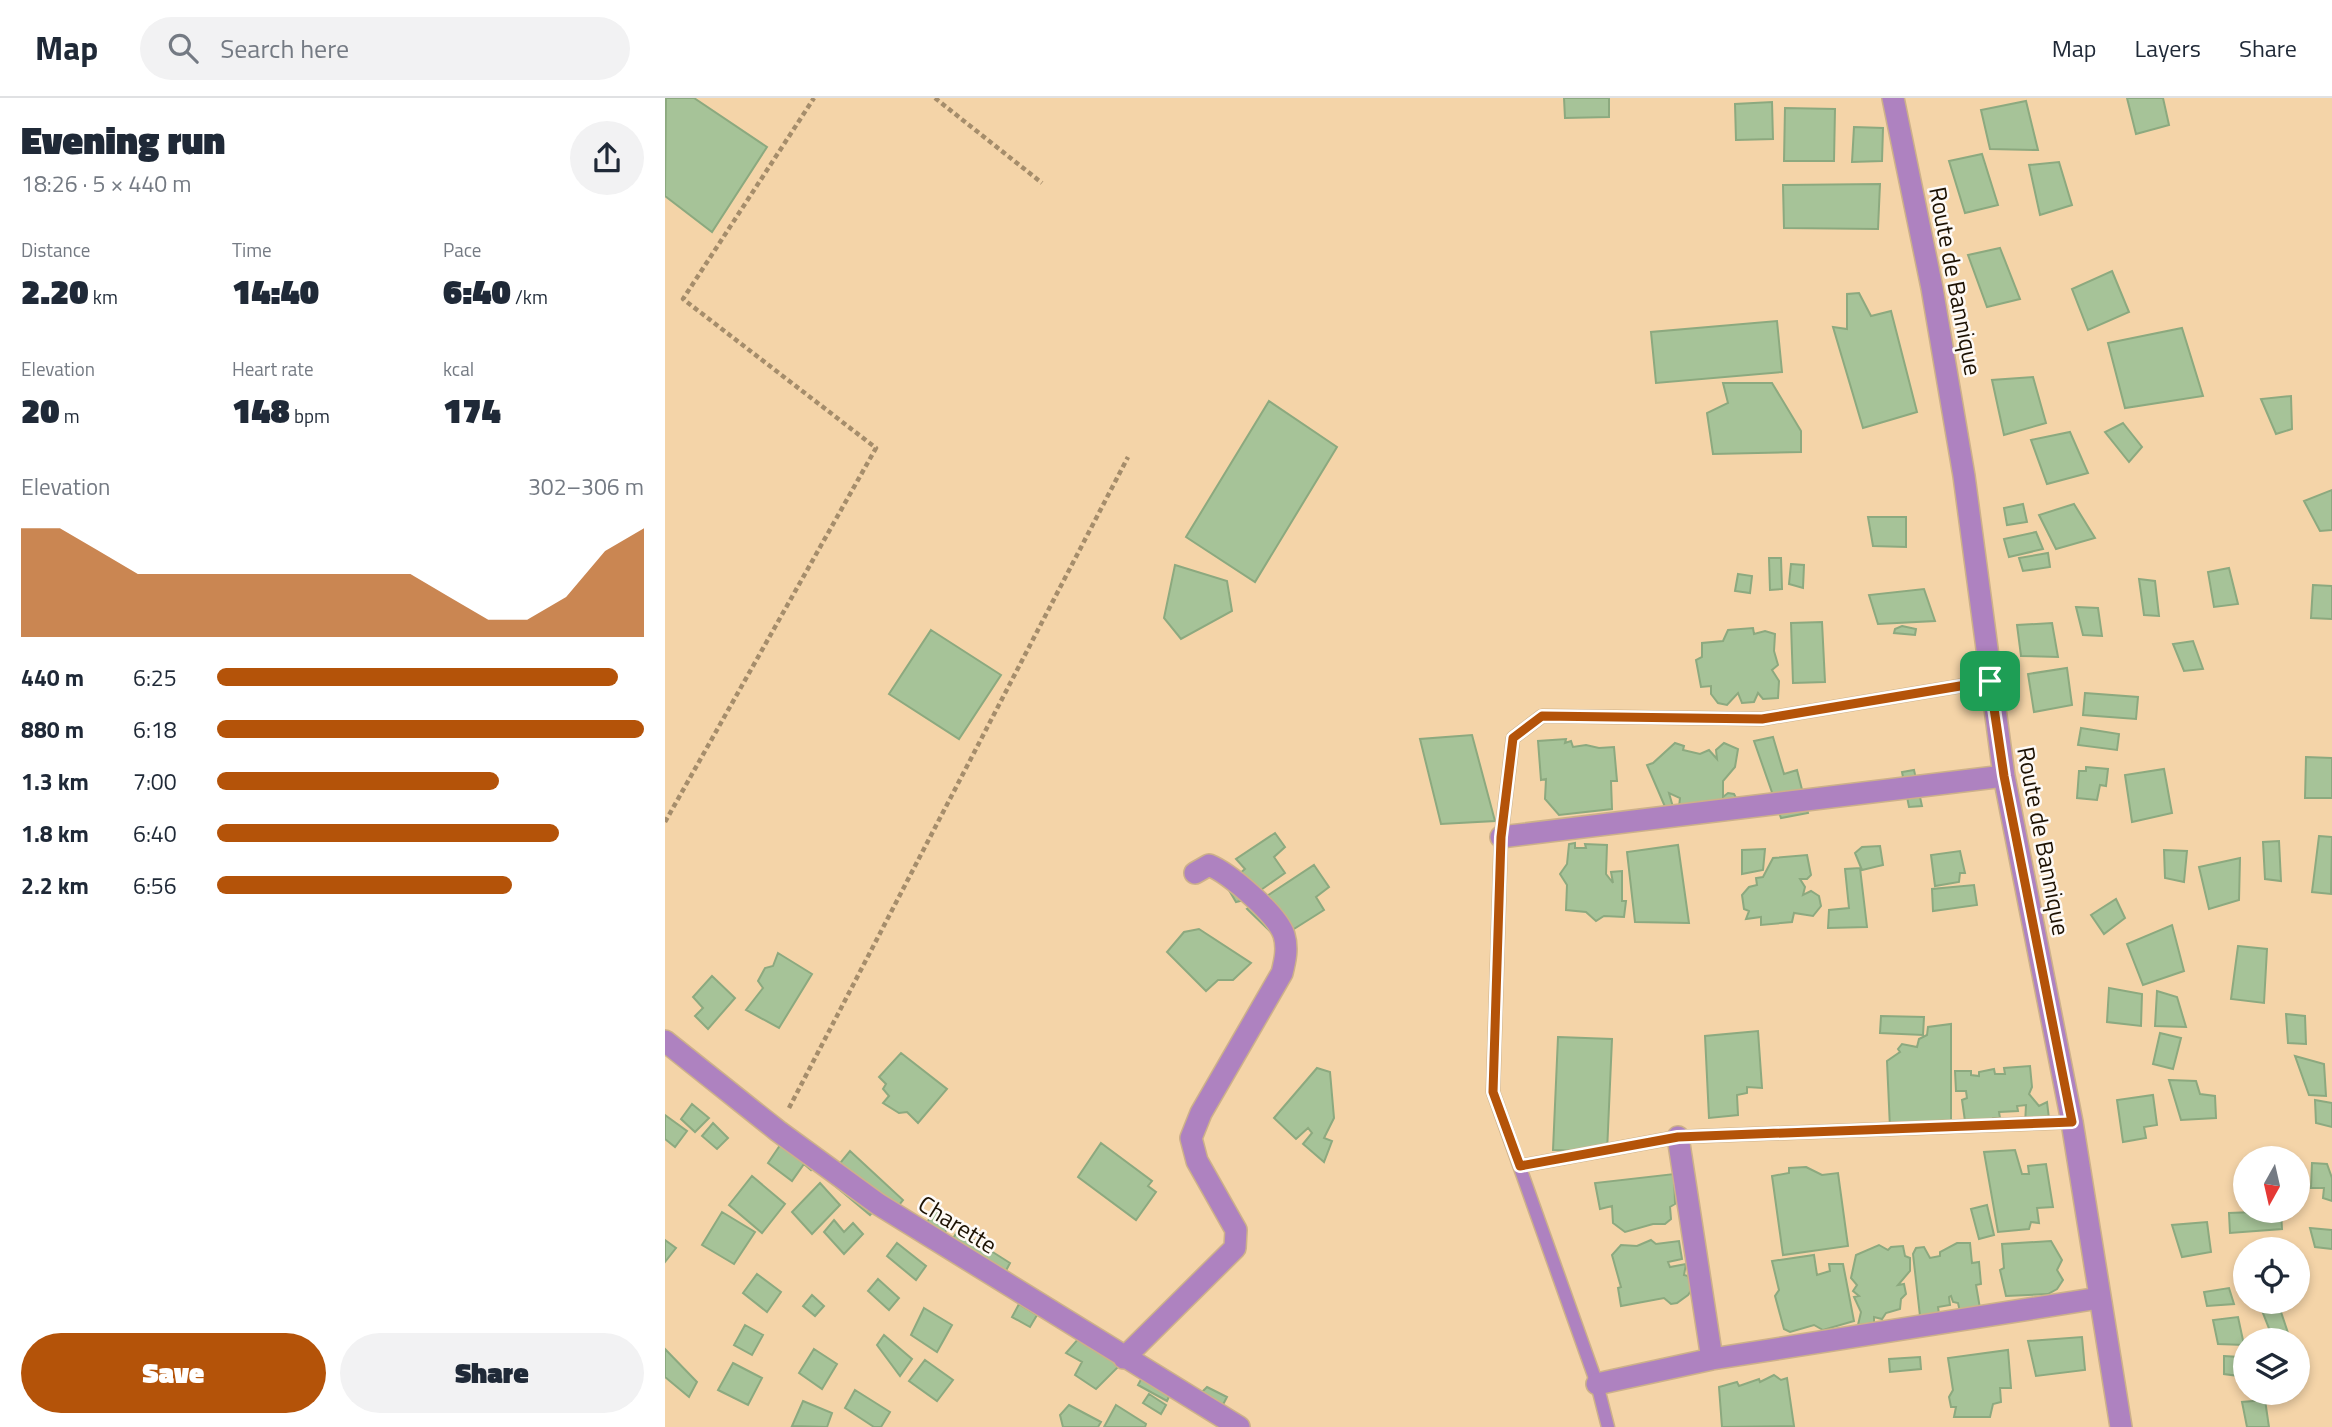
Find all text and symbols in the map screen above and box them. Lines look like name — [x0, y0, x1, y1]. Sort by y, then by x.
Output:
search box — [140, 17, 630, 80]
text: Map — [35, 23, 98, 73]
icon: search — [164, 29, 202, 67]
text: Search here — [220, 29, 349, 68]
text: Map — [2052, 30, 2097, 66]
text: Layers — [2135, 30, 2201, 66]
text: Share — [2239, 30, 2297, 66]
text: Evening run — [21, 111, 225, 169]
button: share — [570, 121, 644, 195]
text: 18:26 · 5 × 440 m — [21, 166, 191, 201]
street label: Route de Bannique — [1920, 184, 1992, 378]
text: Distance — [21, 235, 90, 264]
text: Time — [232, 235, 272, 264]
text: Pace — [443, 235, 481, 264]
text: 2.20 — [21, 264, 89, 318]
text: 14:40 — [232, 264, 319, 318]
text: 6:40 — [443, 264, 511, 318]
text: km — [89, 282, 118, 311]
text: /km — [511, 282, 548, 311]
text: Elevation — [21, 354, 95, 383]
text: Heart rate — [232, 354, 314, 383]
text: kcal — [443, 354, 474, 383]
text: 20 — [21, 383, 60, 437]
text: 148 — [232, 383, 290, 437]
text: 174 — [443, 383, 501, 437]
text: m — [60, 401, 80, 430]
text: bpm — [290, 401, 330, 430]
text: Elevation — [21, 469, 110, 504]
text: 302–306 m — [528, 469, 644, 504]
pin — [1960, 651, 2020, 711]
text: 440 m — [21, 660, 84, 695]
text: 6:25 — [133, 660, 177, 695]
icon: arrive — [1971, 662, 2009, 700]
text: 880 m — [21, 712, 84, 747]
text: 6:18 — [133, 712, 177, 747]
street label: Route de Bannique — [2008, 744, 2080, 938]
text: 1.3 km — [21, 764, 89, 799]
text: 7:00 — [133, 764, 177, 799]
text: 1.8 km — [21, 816, 89, 851]
text: 6:40 — [133, 816, 177, 851]
text: 2.2 km — [21, 868, 89, 903]
text: 6:56 — [133, 868, 177, 903]
north arrow — [2233, 1146, 2310, 1223]
map controls — [2233, 1146, 2310, 1405]
street label: Charette — [912, 1186, 1004, 1262]
button: locate — [2233, 1237, 2310, 1314]
button: layers — [2233, 1328, 2310, 1405]
button: Save — [21, 1333, 326, 1413]
button: Share — [340, 1333, 644, 1413]

